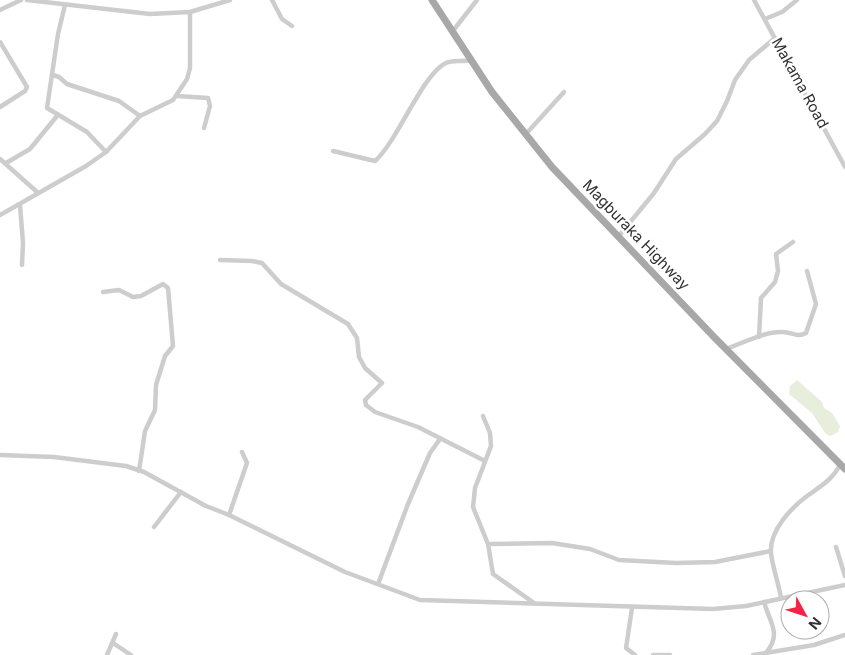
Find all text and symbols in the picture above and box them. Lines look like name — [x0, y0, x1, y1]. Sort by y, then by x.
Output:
street label: Makama Road — [768, 34, 833, 131]
street label: Magburaka Highway — [579, 176, 694, 294]
north arrow — [780, 590, 830, 640]
text: N — [805, 614, 825, 633]

